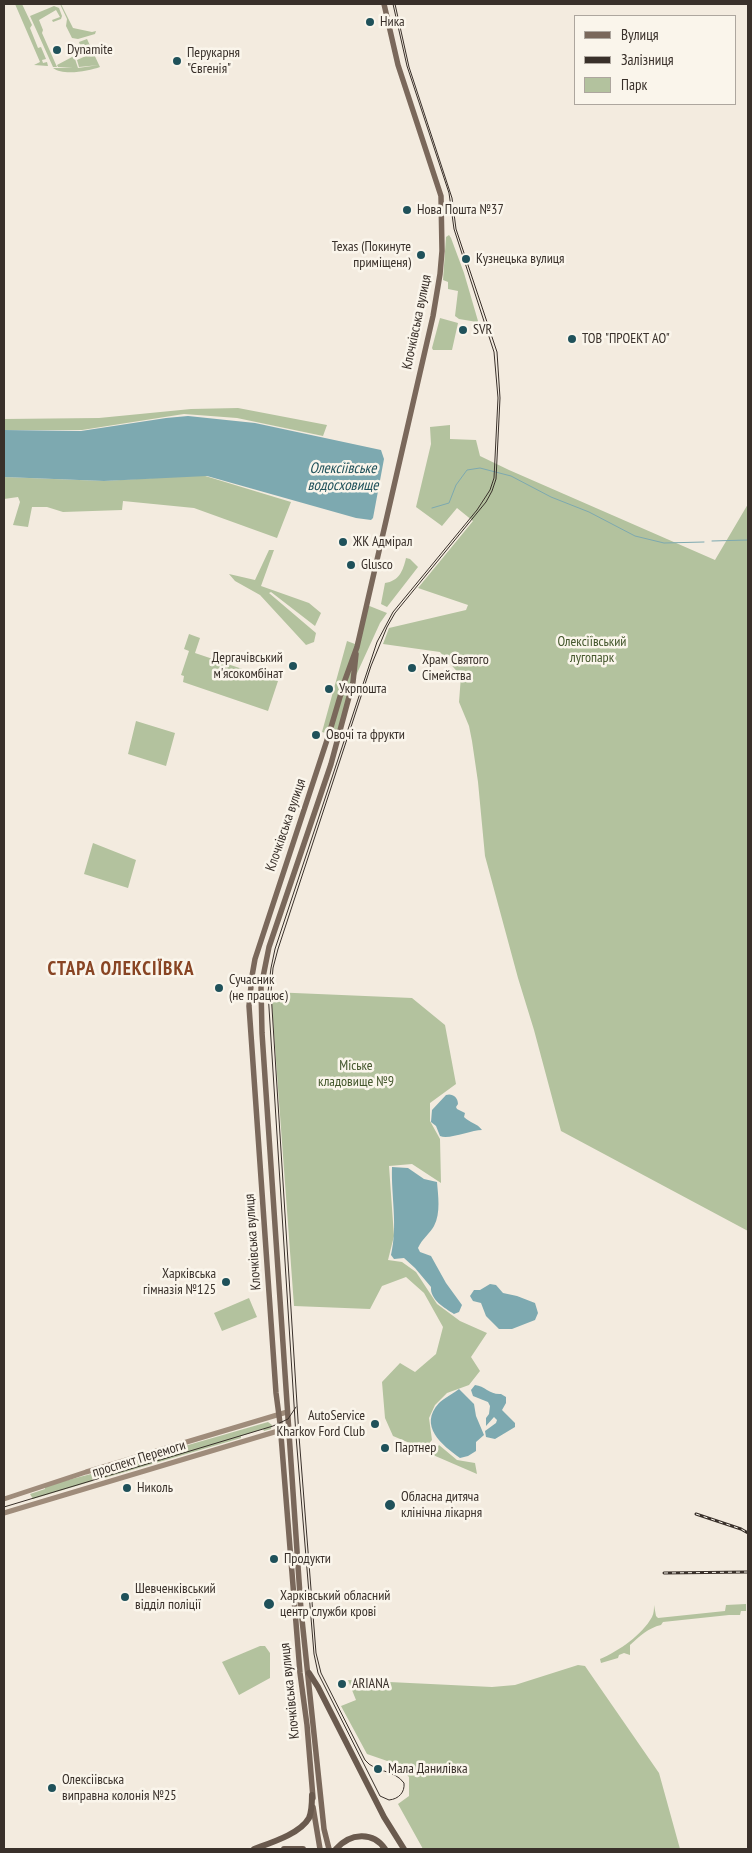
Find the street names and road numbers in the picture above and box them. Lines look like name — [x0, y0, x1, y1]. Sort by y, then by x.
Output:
street label: Клочківська вулиця — [399, 273, 435, 371]
street label: Клочківська вулиця — [262, 777, 310, 873]
street label: Клочківська вулиця — [241, 1193, 265, 1291]
street label: проспект Перемоги — [90, 1437, 188, 1481]
street label: Клочківська вулиця — [277, 1642, 303, 1740]

